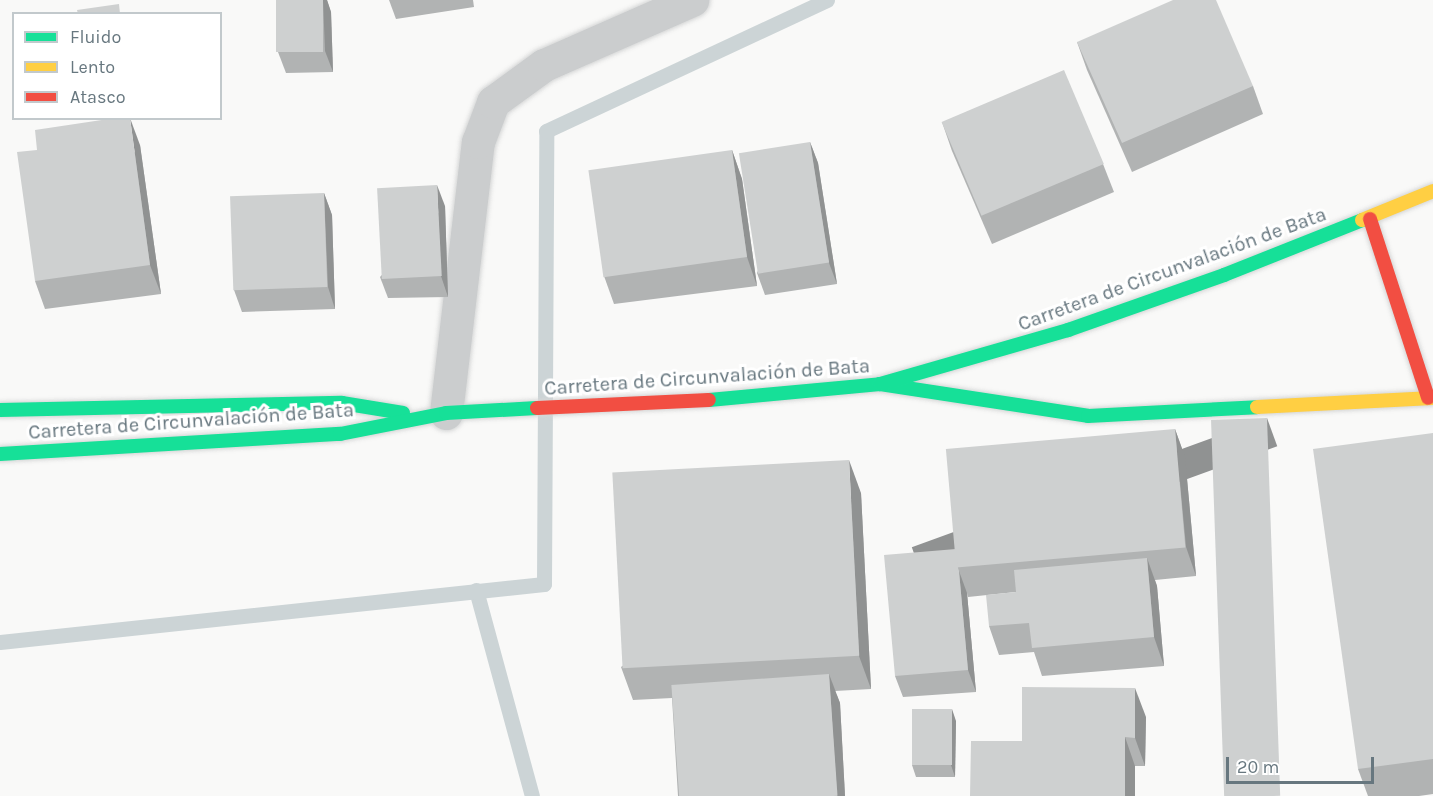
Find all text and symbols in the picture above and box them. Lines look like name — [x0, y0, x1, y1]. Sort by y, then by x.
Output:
legend — [12, 12, 222, 120]
text: Fluido — [70, 26, 121, 48]
text: Lento — [70, 56, 115, 78]
text: Atasco — [70, 86, 126, 108]
street label: Carretera de Circunvalación de Bata — [1015, 202, 1329, 336]
street label: Carretera de Circunvalación de Bata — [543, 354, 871, 400]
street label: Carretera de Circunvalación de Bata — [27, 398, 355, 444]
scale bar — [1229, 745, 1378, 783]
text: 20 m — [1237, 756, 1279, 778]

